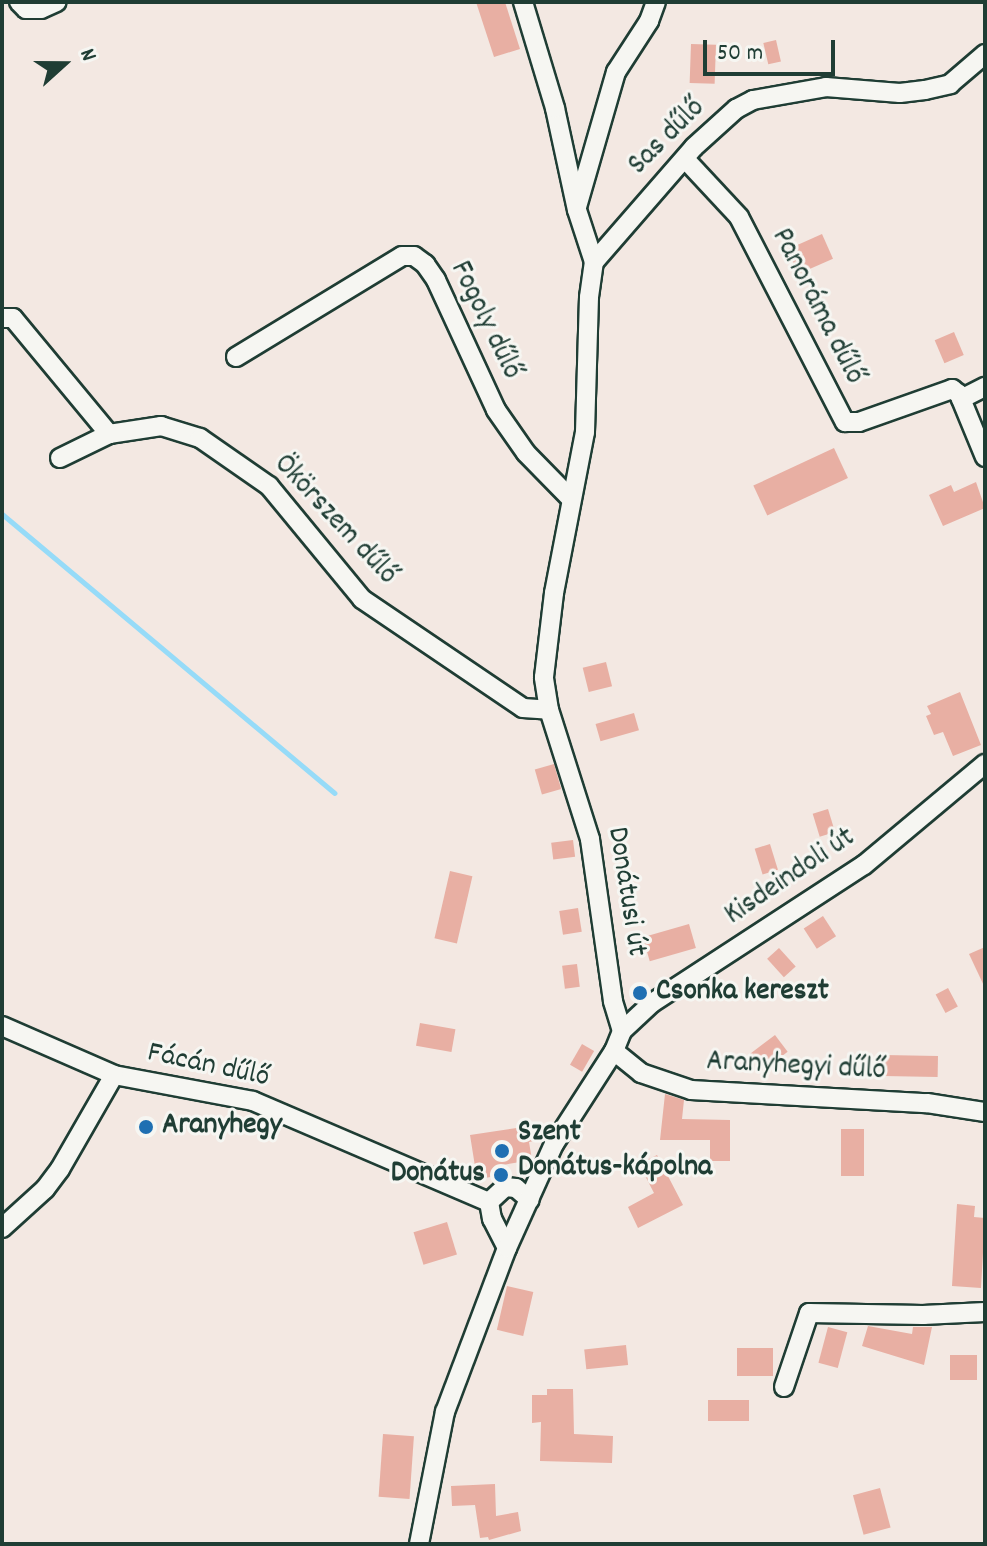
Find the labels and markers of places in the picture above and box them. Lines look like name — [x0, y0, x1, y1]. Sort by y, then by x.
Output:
place label: Csonka kereszt — [656, 975, 829, 1011]
marker: Csonka kereszt — [631, 984, 649, 1002]
place label: Aranyhegy — [162, 1109, 282, 1145]
place label: Szent Donátus-kápolna — [518, 1116, 712, 1186]
marker: Aranyhegy — [137, 1118, 155, 1136]
marker: Szent Donátus-kápolna — [493, 1142, 511, 1160]
place label: Donátus — [391, 1157, 485, 1193]
marker: Donátus — [492, 1166, 510, 1184]

